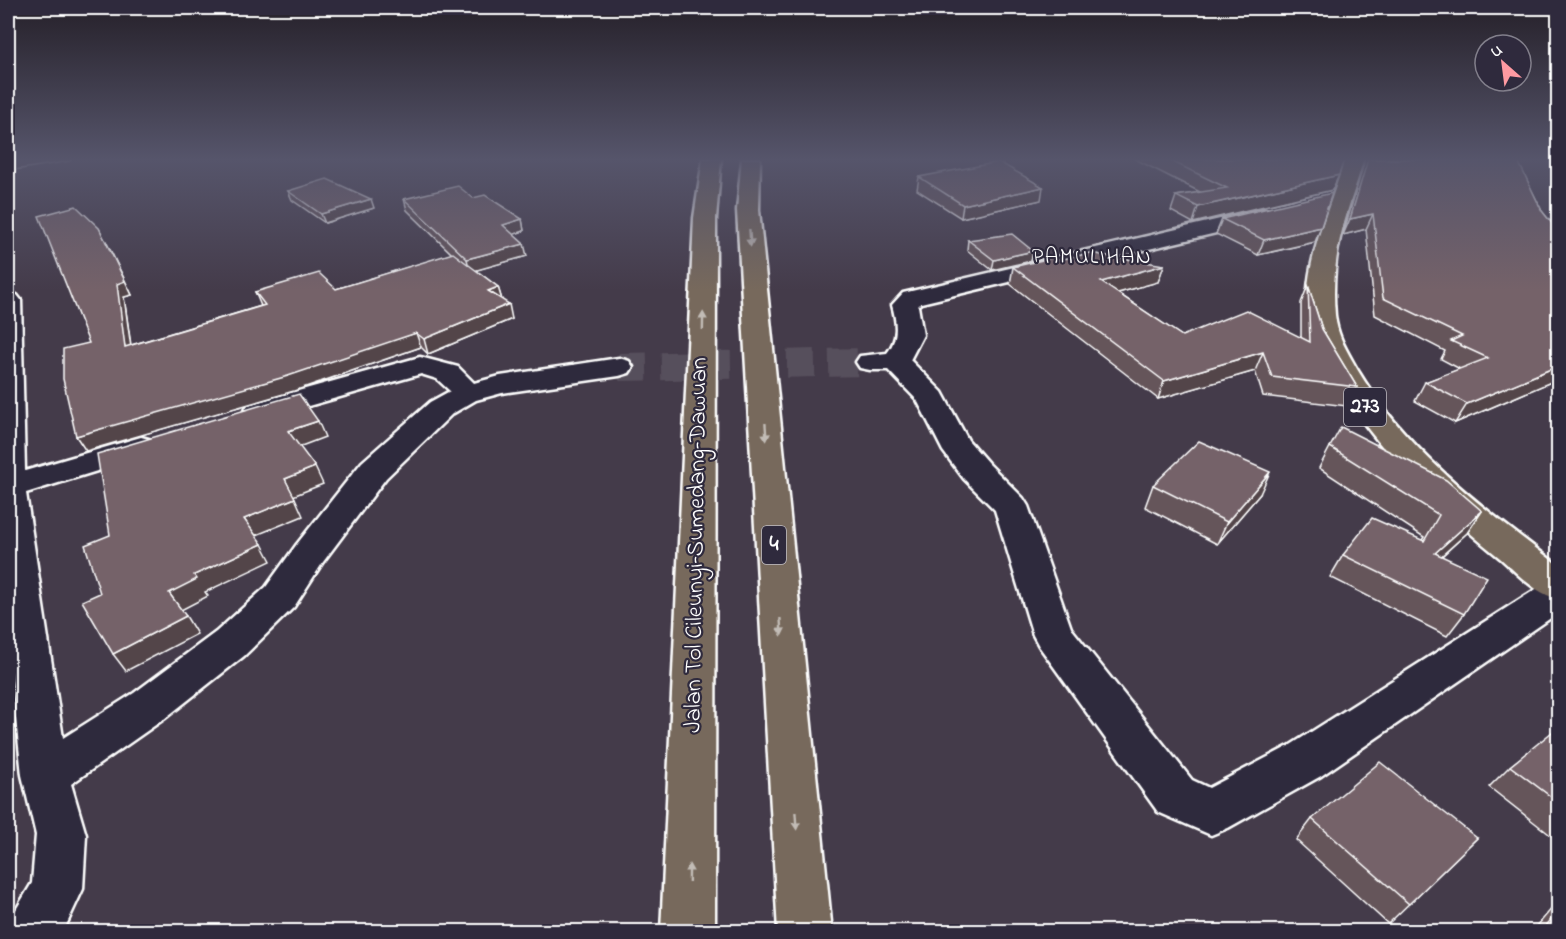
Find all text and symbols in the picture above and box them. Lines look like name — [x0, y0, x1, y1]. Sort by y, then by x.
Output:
north arrow — [1473, 33, 1533, 93]
text: U — [1487, 39, 1507, 64]
one-way arrow — [746, 229, 755, 248]
district label: PAMULIHAN — [1032, 242, 1152, 274]
one-way arrow — [698, 312, 707, 331]
street label: Jalan Tol Cileunyi–Sumedang–Dawuan — [676, 357, 719, 733]
road number: 273 — [1344, 388, 1386, 426]
one-way arrow — [761, 423, 770, 442]
road number: 4 — [762, 526, 786, 564]
one-way arrow — [776, 617, 786, 636]
one-way arrow — [791, 812, 801, 831]
one-way arrow — [685, 864, 694, 883]

